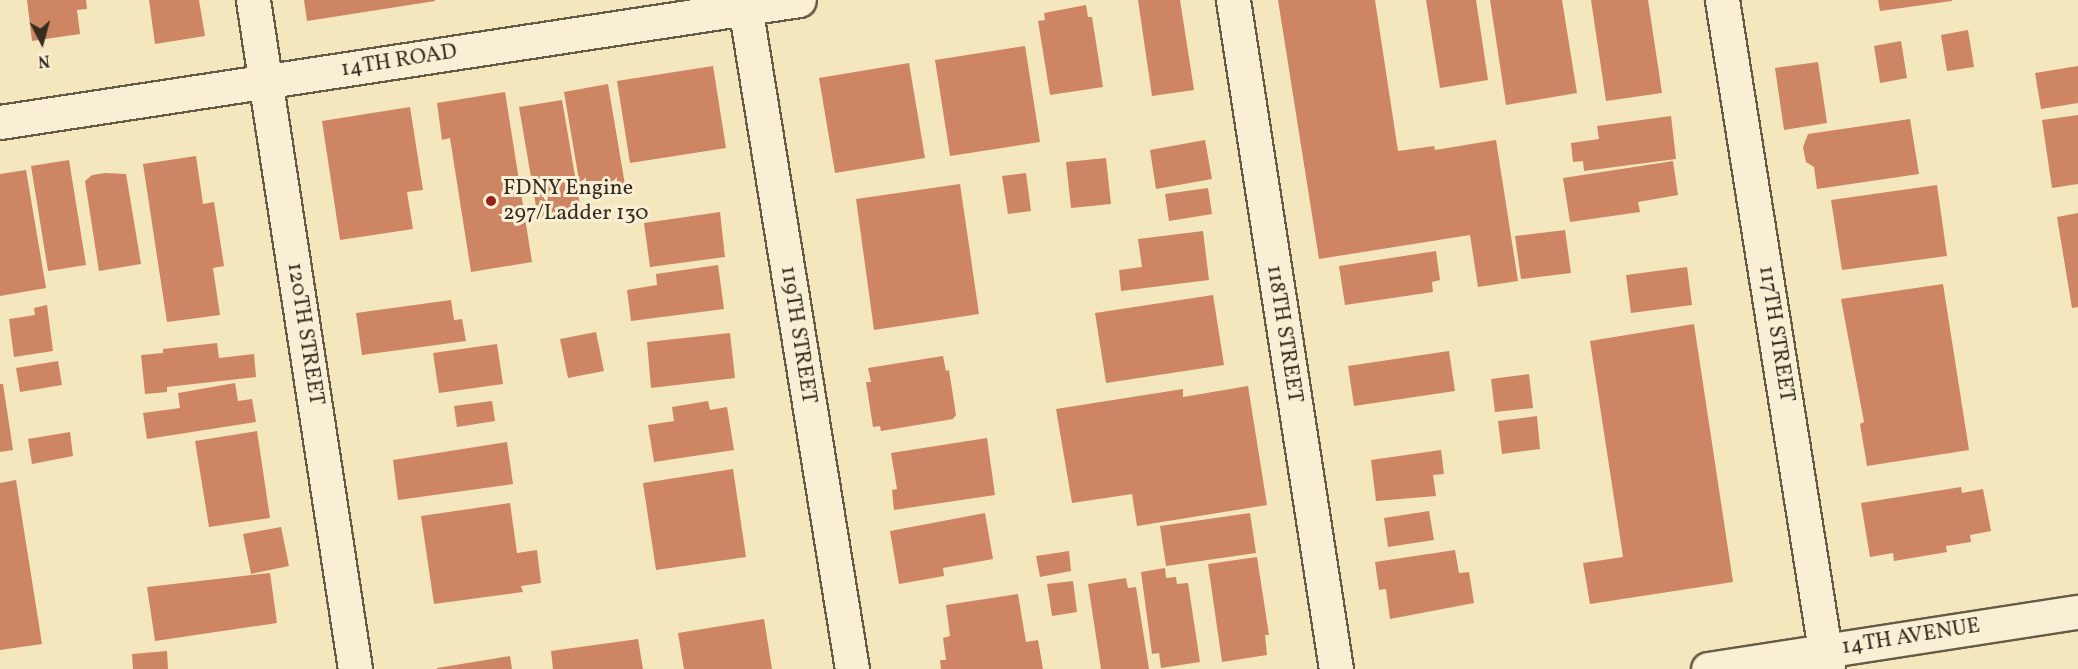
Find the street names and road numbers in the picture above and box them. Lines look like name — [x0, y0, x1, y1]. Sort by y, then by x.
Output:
street label: 14TH ROAD — [339, 39, 459, 83]
street label: 120TH STREET — [281, 261, 329, 407]
street label: 118TH STREET — [1260, 263, 1308, 405]
street label: 119TH STREET — [774, 264, 822, 406]
street label: 117TH STREET — [1752, 264, 1800, 404]
street label: 14TH AVENUE — [1840, 613, 1982, 661]

